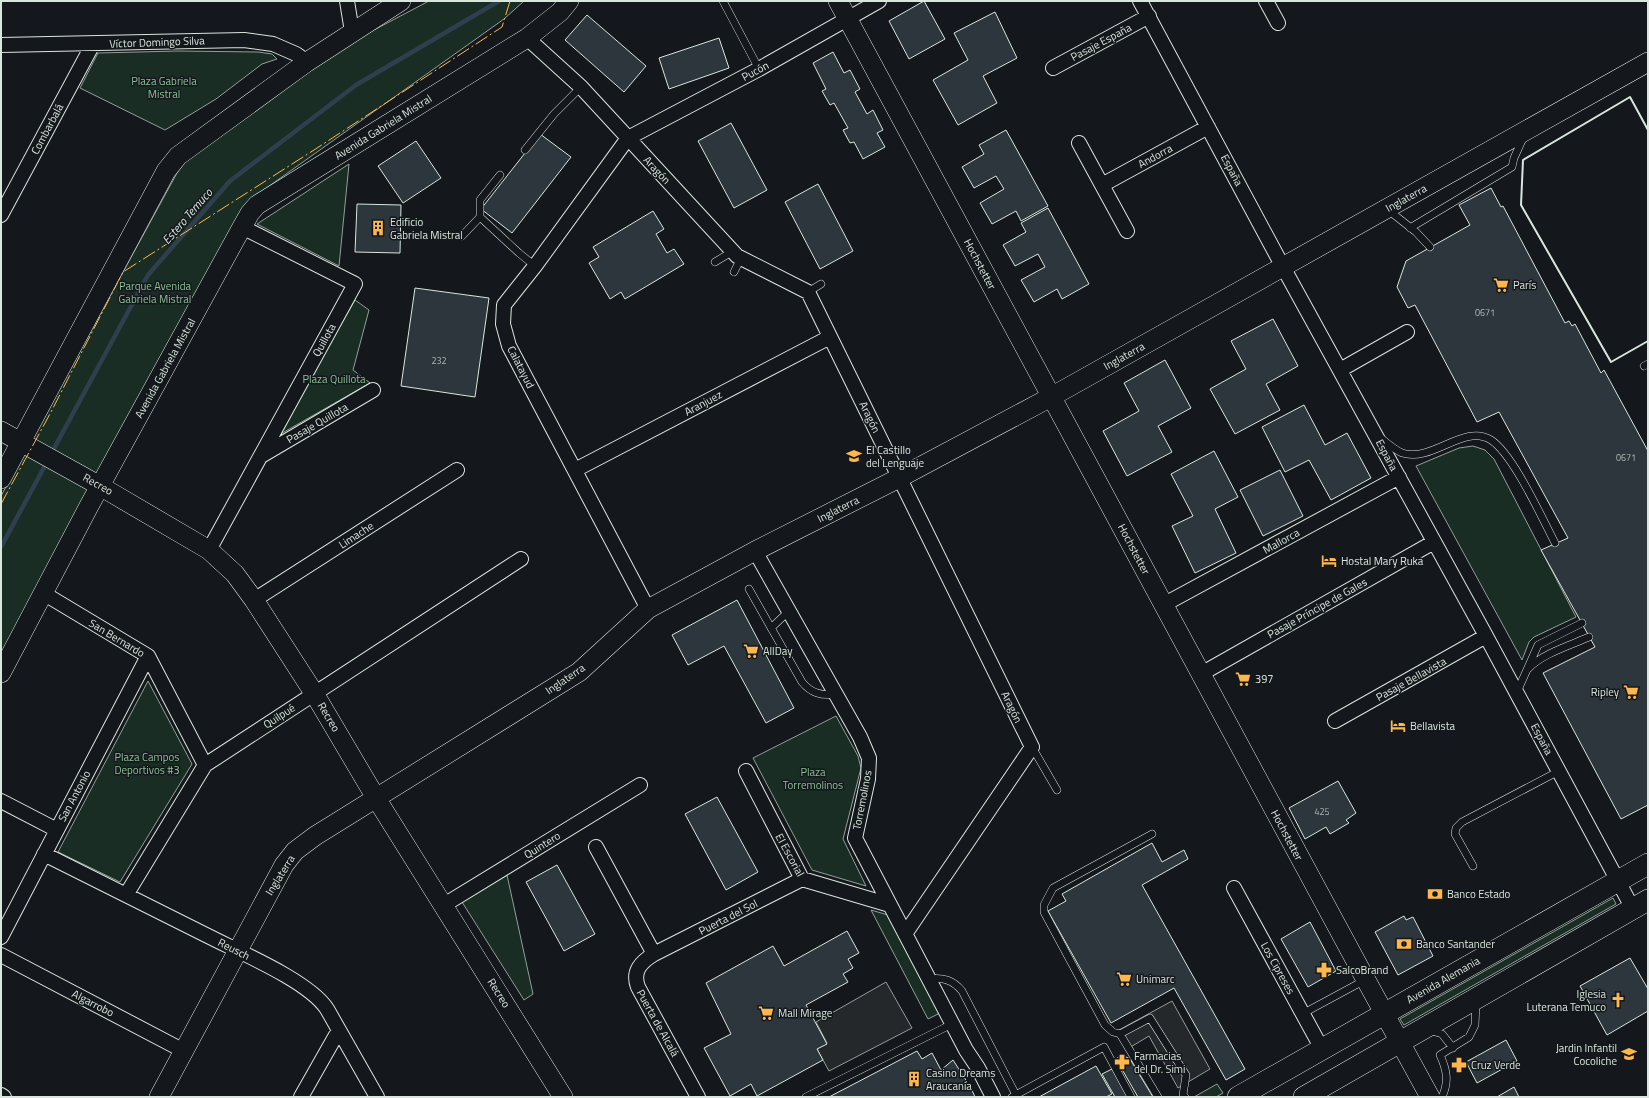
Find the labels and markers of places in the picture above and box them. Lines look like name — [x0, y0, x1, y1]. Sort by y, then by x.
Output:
place label: Edificio Gabriela Mistral — [390, 214, 463, 243]
building icon: Edificio Gabriela Mistral — [369, 219, 387, 237]
supermarket icon: París — [1492, 276, 1510, 294]
place label: París — [1513, 277, 1536, 293]
place label: El Castillo del Lenguaje — [866, 442, 924, 471]
school or university icon: El Castillo del Lenguaje — [845, 447, 863, 465]
hotel icon: Hostal Mary Ruka — [1320, 552, 1338, 570]
place label: Hostal Mary Ruka — [1341, 553, 1424, 569]
supermarket icon: AllDay — [742, 642, 760, 660]
place label: AllDay — [763, 643, 793, 659]
supermarket icon: 397 — [1234, 670, 1252, 688]
place label: 397 — [1255, 671, 1273, 687]
supermarket icon: Ripley — [1622, 683, 1640, 701]
place label: Ripley — [1591, 684, 1620, 700]
hotel icon: Bellavista — [1389, 717, 1407, 735]
place label: Bellavista — [1410, 718, 1456, 734]
bank icon: Banco Estado — [1426, 885, 1444, 903]
place label: Banco Estado — [1447, 886, 1511, 902]
bank icon: Banco Santander — [1395, 935, 1413, 953]
place label: Banco Santander — [1416, 936, 1495, 952]
pharmacy icon: SalcoBrand — [1315, 961, 1333, 979]
place label: SalcoBrand — [1336, 962, 1388, 978]
supermarket icon: Unimarc — [1115, 970, 1133, 988]
place label: Unimarc — [1136, 971, 1175, 987]
place label: Iglesia Luterana Temuco — [1526, 986, 1606, 1015]
church icon: Iglesia Luterana Temuco — [1609, 991, 1627, 1009]
supermarket icon: Mall Mirage — [757, 1004, 775, 1022]
place label: Mall Mirage — [778, 1005, 833, 1021]
place label: Jardin Infantil Cocoliche — [1556, 1040, 1617, 1069]
school or university icon: Jardin Infantil Cocoliche — [1620, 1045, 1638, 1063]
place label: Farmacias del Dr. Simi — [1134, 1048, 1185, 1077]
pharmacy icon: Farmacias del Dr. Simi — [1113, 1053, 1131, 1071]
pharmacy icon: Cruz Verde — [1450, 1056, 1468, 1074]
place label: Cruz Verde — [1471, 1057, 1521, 1073]
place label: Casino Dreams Araucanía — [926, 1065, 995, 1094]
building icon: Casino Dreams Araucanía — [905, 1070, 923, 1088]

